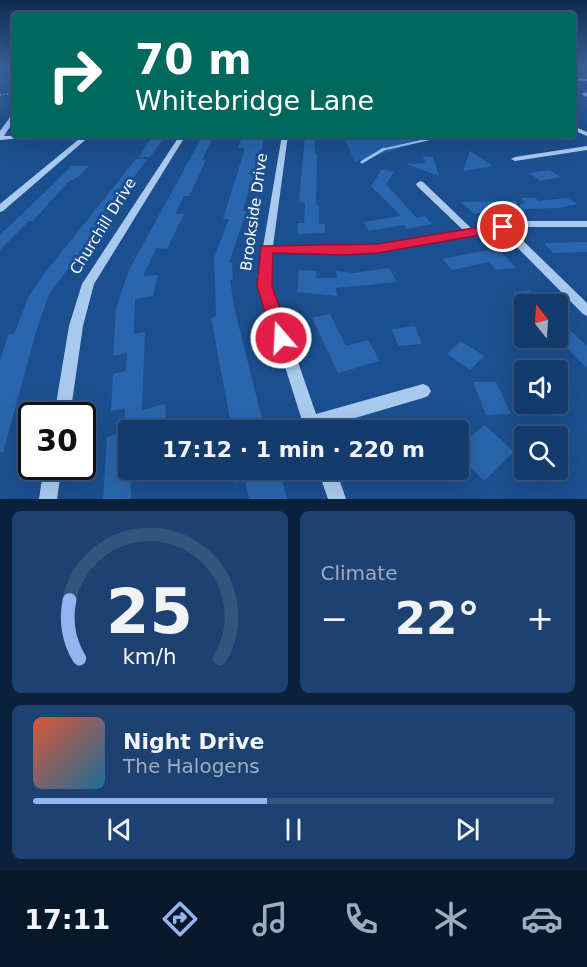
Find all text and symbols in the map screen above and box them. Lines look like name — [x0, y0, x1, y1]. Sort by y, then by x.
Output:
text: 70 m — [135, 35, 252, 84]
icon: right — [36, 36, 114, 114]
text: Whitebridge Lane — [135, 85, 374, 116]
street label: Brookside Drive — [237, 152, 271, 272]
street label: Churchill Drive — [66, 174, 140, 278]
pin — [477, 201, 528, 252]
icon: arrive — [486, 210, 519, 243]
north arrow — [514, 294, 568, 348]
map controls — [514, 294, 568, 480]
position arrow — [249, 306, 313, 370]
button: sound — [514, 360, 568, 414]
speed limit sign: 30 — [18, 402, 96, 480]
button: search — [514, 426, 568, 480]
text: 17:12 · 1 min · 220 m — [162, 437, 425, 462]
text: Climate — [321, 561, 397, 585]
text: 25 — [106, 575, 193, 648]
text: 22° — [395, 592, 480, 645]
text: − — [321, 599, 348, 638]
text: + — [526, 599, 554, 638]
text: km/h — [123, 644, 177, 669]
text: Night Drive — [123, 729, 264, 754]
text: The Halogens — [123, 754, 260, 778]
icon: previous — [103, 813, 136, 846]
icon: pause — [277, 813, 310, 846]
icon: next — [451, 813, 484, 846]
icon: directions — [159, 898, 201, 940]
icon: music — [249, 898, 291, 940]
icon: phone — [340, 898, 382, 940]
icon: climate — [430, 898, 472, 940]
icon: car — [521, 898, 563, 940]
text: 17:11 — [24, 904, 110, 935]

